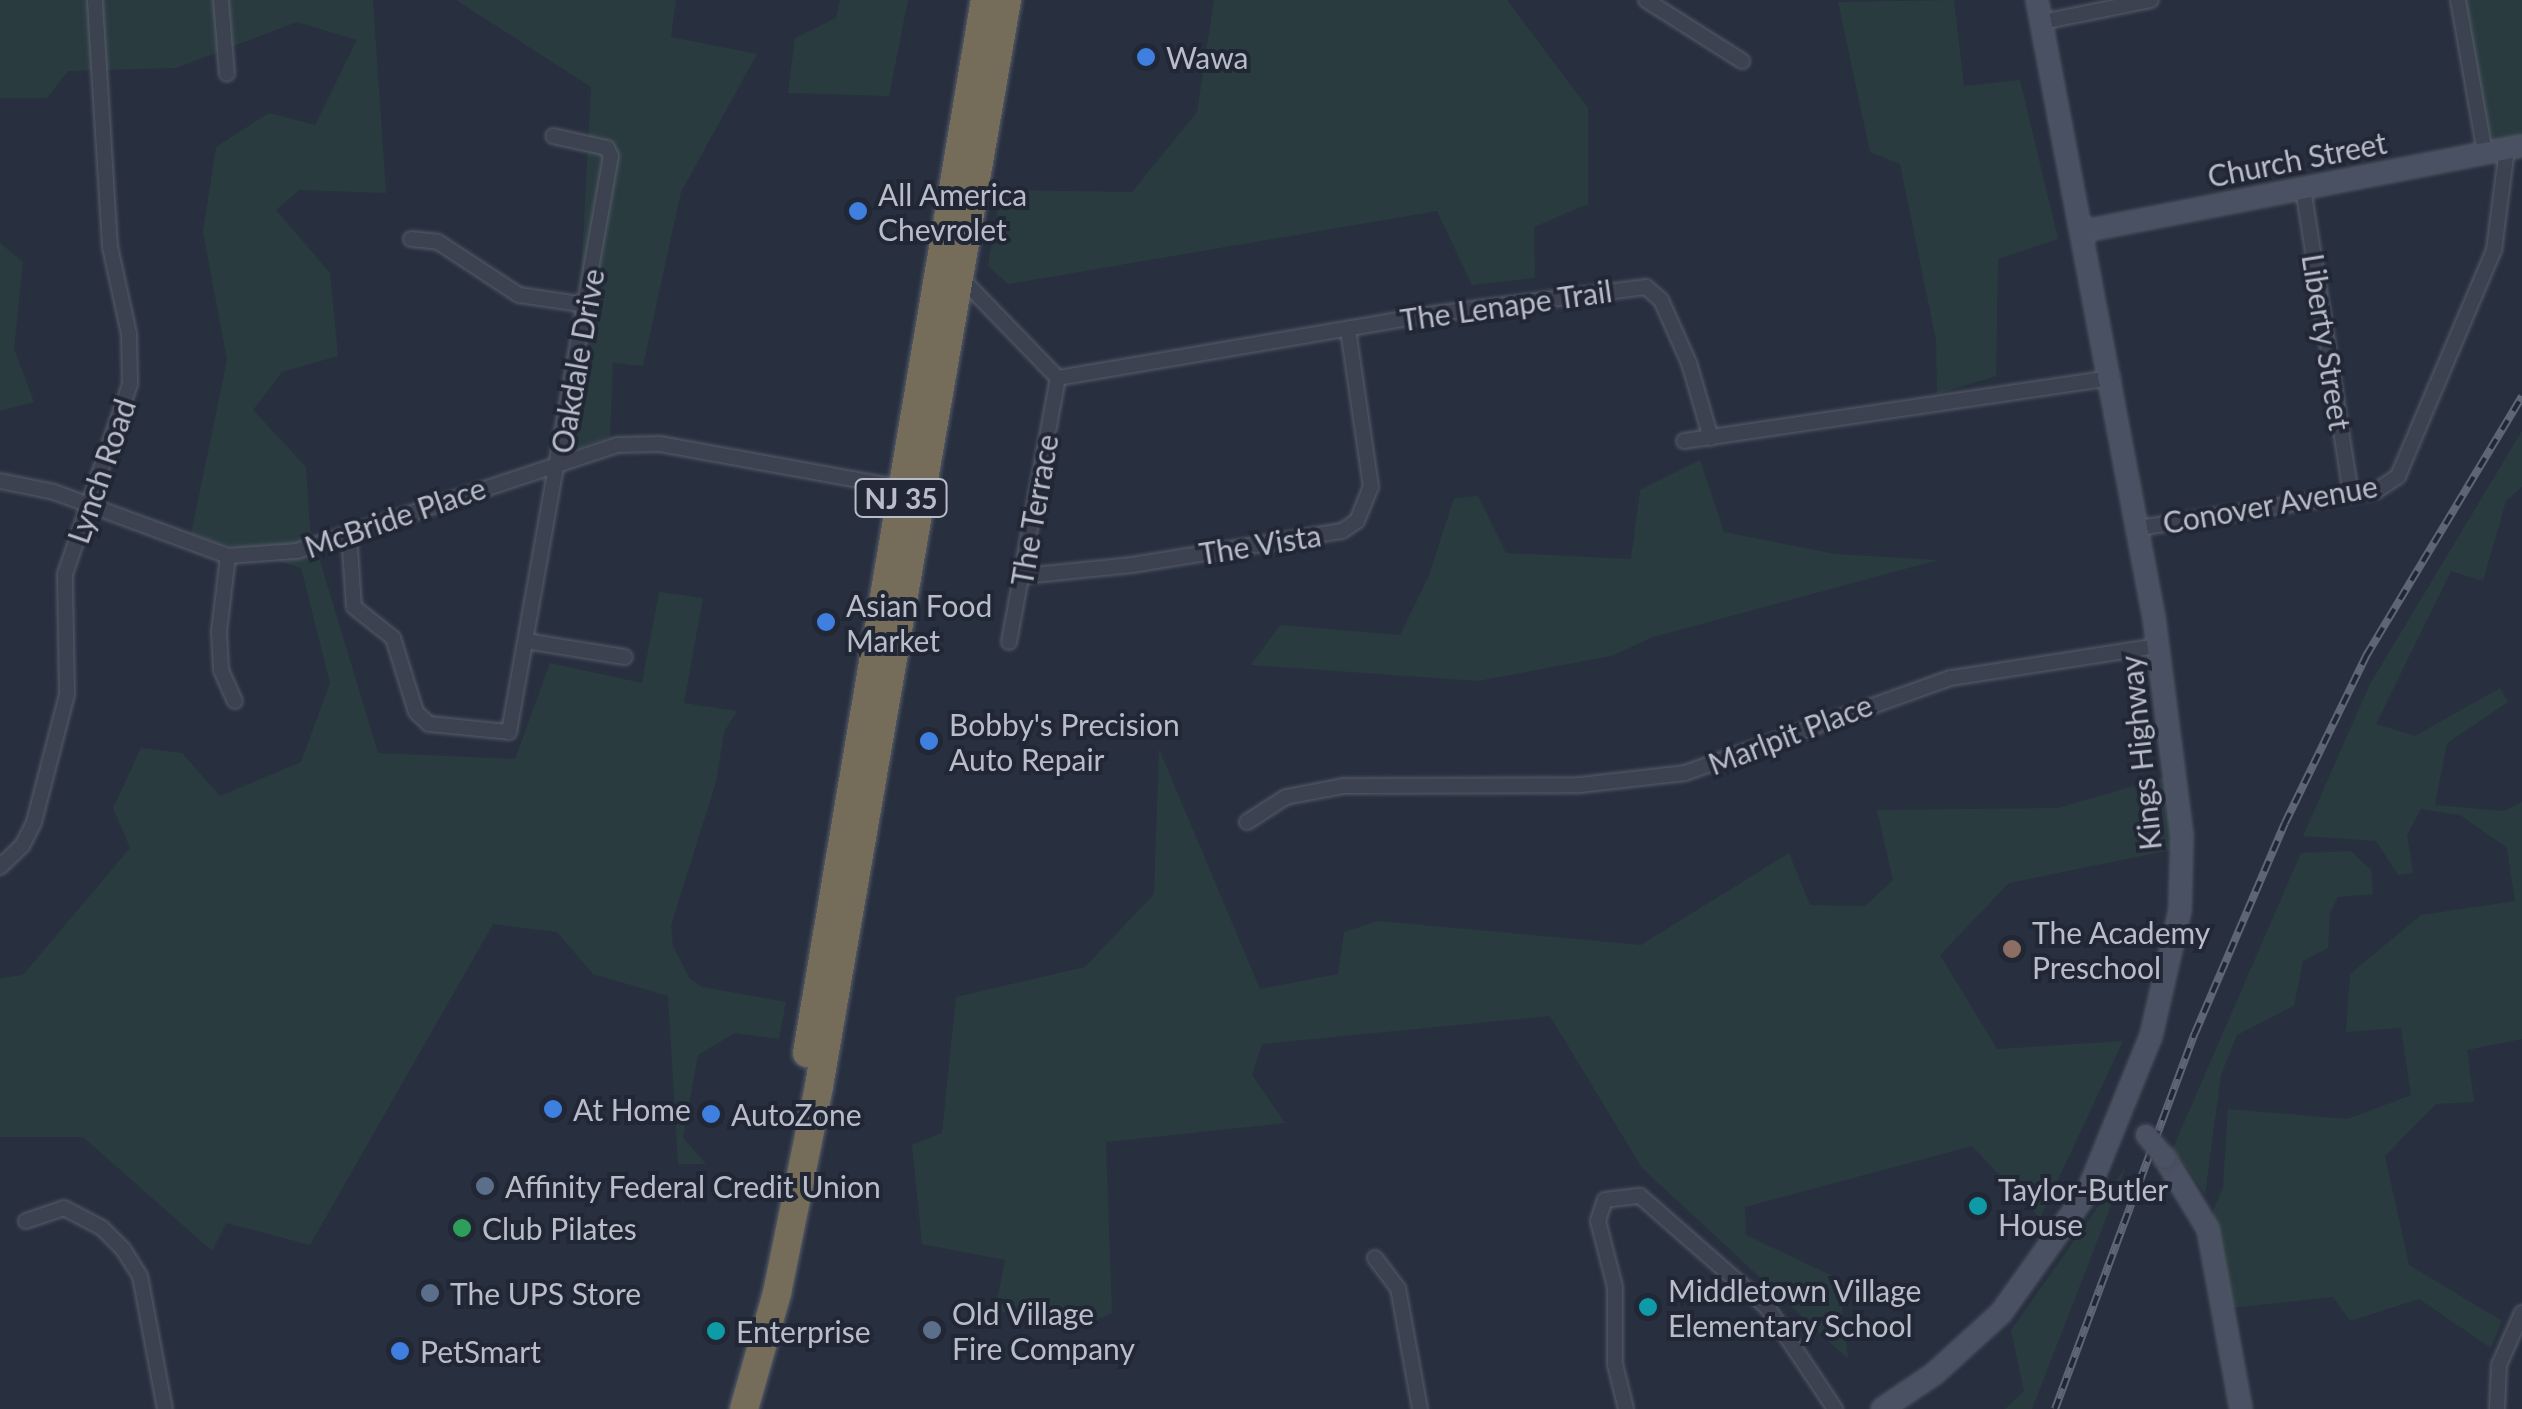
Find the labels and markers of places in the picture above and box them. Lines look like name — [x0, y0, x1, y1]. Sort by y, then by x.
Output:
place label: Wawa — [1166, 39, 1248, 75]
marker: Wawa — [1135, 46, 1157, 68]
place label: All America Chevrolet — [878, 176, 1028, 246]
marker: All America Chevrolet — [847, 200, 869, 222]
place label: Asian Food Market — [846, 587, 992, 658]
marker: Asian Food Market — [815, 611, 837, 633]
place label: Bobby's Precision Auto Repair — [949, 706, 1180, 776]
marker: Bobby's Precision Auto Repair — [918, 730, 940, 752]
place label: The Academy Preschool — [2032, 914, 2211, 984]
marker: The Academy Preschool — [2001, 938, 2023, 960]
place label: At Home — [573, 1091, 691, 1127]
place label: AutoZone — [731, 1096, 862, 1132]
marker: At Home — [542, 1098, 564, 1120]
marker: AutoZone — [700, 1103, 722, 1125]
place label: Affinity Federal Credit Union — [505, 1168, 881, 1204]
place label: Taylor-Butler House — [1998, 1171, 2168, 1242]
marker: Affinity Federal Credit Union — [474, 1175, 496, 1197]
marker: Taylor-Butler House — [1967, 1195, 1989, 1217]
place label: Club Pilates — [482, 1210, 637, 1246]
marker: Club Pilates — [451, 1217, 473, 1239]
place label: Middletown Village Elementary School — [1668, 1272, 1922, 1342]
place label: The UPS Store — [450, 1275, 641, 1311]
marker: The UPS Store — [419, 1282, 441, 1304]
place label: Old Village Fire Company — [952, 1295, 1135, 1366]
marker: Middletown Village Elementary School — [1637, 1296, 1659, 1318]
place label: Enterprise — [736, 1313, 871, 1349]
marker: Old Village Fire Company — [921, 1319, 943, 1341]
marker: Enterprise — [705, 1320, 727, 1342]
place label: PetSmart — [420, 1333, 541, 1369]
marker: PetSmart — [389, 1340, 411, 1362]

